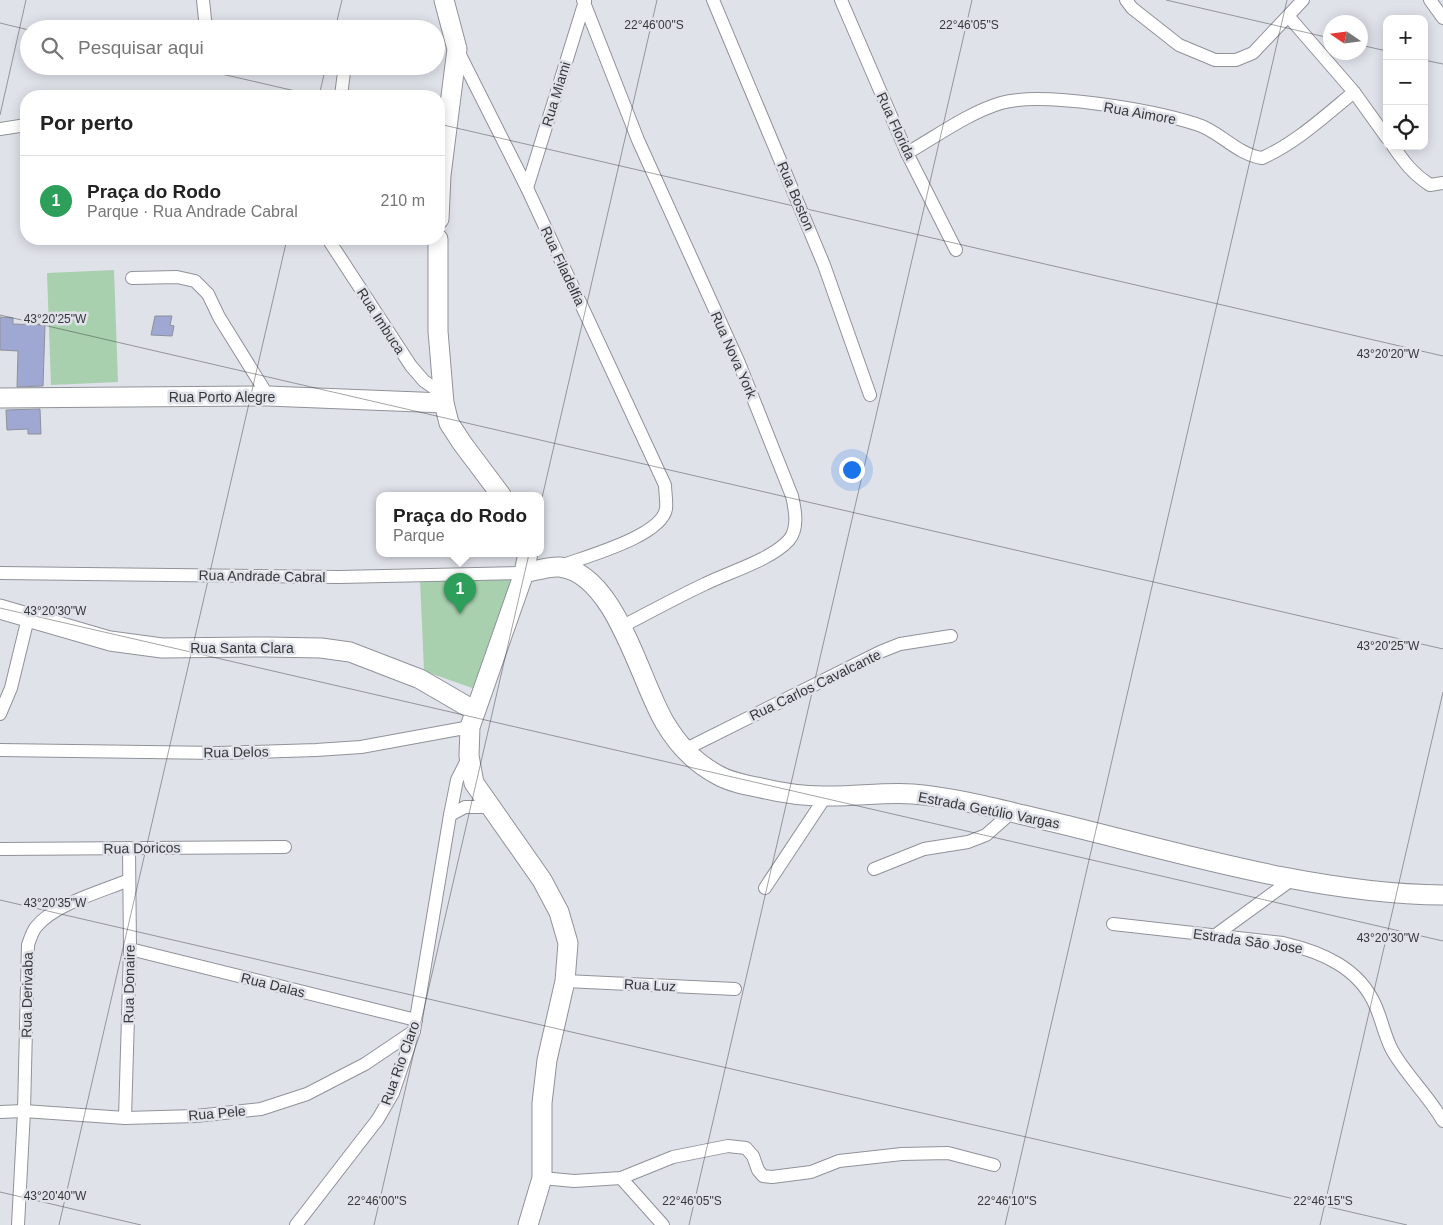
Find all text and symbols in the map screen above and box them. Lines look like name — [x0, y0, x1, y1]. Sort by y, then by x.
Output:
north arrow — [1323, 15, 1368, 60]
map controls — [1383, 15, 1428, 150]
button: + — [1383, 15, 1428, 60]
text: 22°46'00"S — [624, 18, 684, 32]
text: 22°46'05"S — [939, 18, 999, 32]
search box — [20, 20, 445, 75]
icon: search — [38, 34, 66, 62]
text: Pesquisar aqui — [78, 37, 204, 58]
street label: Rua Miami — [539, 60, 573, 128]
button: − — [1383, 60, 1428, 105]
street label: Rua Florida — [873, 90, 919, 162]
street label: Rua Aimore — [1103, 99, 1178, 127]
button: locate — [1383, 105, 1428, 150]
text: Por perto — [40, 111, 133, 134]
street label: Rua Boston — [774, 159, 818, 233]
text: Praça do Rodo — [87, 181, 221, 202]
text: 1 — [52, 192, 60, 209]
text: 210 m — [381, 192, 425, 209]
text: Parque · Rua Andrade Cabral — [87, 203, 298, 220]
street label: Rua Filadelfia — [538, 224, 588, 308]
street label: Rua Imbuca — [354, 285, 408, 357]
street label: Rua Nova York — [708, 309, 761, 402]
text: 43°20'25"W — [24, 312, 87, 326]
text: 43°20'20"W — [1357, 347, 1420, 361]
street label: Rua Porto Alegre — [169, 389, 276, 405]
your location — [839, 457, 865, 483]
popup — [376, 492, 544, 557]
text: Praça do Rodo — [393, 505, 527, 526]
text: Parque — [393, 527, 445, 544]
street label: Rua Andrade Cabral — [198, 567, 326, 585]
pin: 1 — [444, 573, 476, 614]
text: 43°20'30"W — [24, 604, 87, 618]
text: 43°20'25"W — [1357, 639, 1420, 653]
street label: Rua Santa Clara — [190, 640, 294, 656]
street label: Rua Carlos Cavalcante — [747, 646, 883, 724]
street label: Rua Delos — [203, 743, 269, 761]
street label: Estrada Getúlio Vargas — [917, 788, 1061, 832]
street label: Rua Doricos — [103, 839, 181, 857]
text: 43°20'35"W — [24, 896, 87, 910]
street label: Estrada Sāo Jose — [1192, 925, 1304, 957]
text: 43°20'30"W — [1357, 931, 1420, 945]
street label: Rua Donaire — [120, 944, 138, 1023]
street label: Rua Derivaba — [18, 952, 36, 1038]
street label: Rua Dalas — [239, 969, 307, 1001]
street label: Rua Luz — [624, 976, 676, 994]
street label: Rua Rio Claro — [377, 1019, 423, 1107]
street label: Rua Pele — [188, 1103, 247, 1123]
text: 43°20'40"W — [24, 1189, 87, 1203]
text: 22°46'00"S — [347, 1194, 407, 1208]
text: 22°46'05"S — [662, 1194, 722, 1208]
text: 22°46'10"S — [977, 1194, 1037, 1208]
text: 22°46'15"S — [1293, 1194, 1353, 1208]

